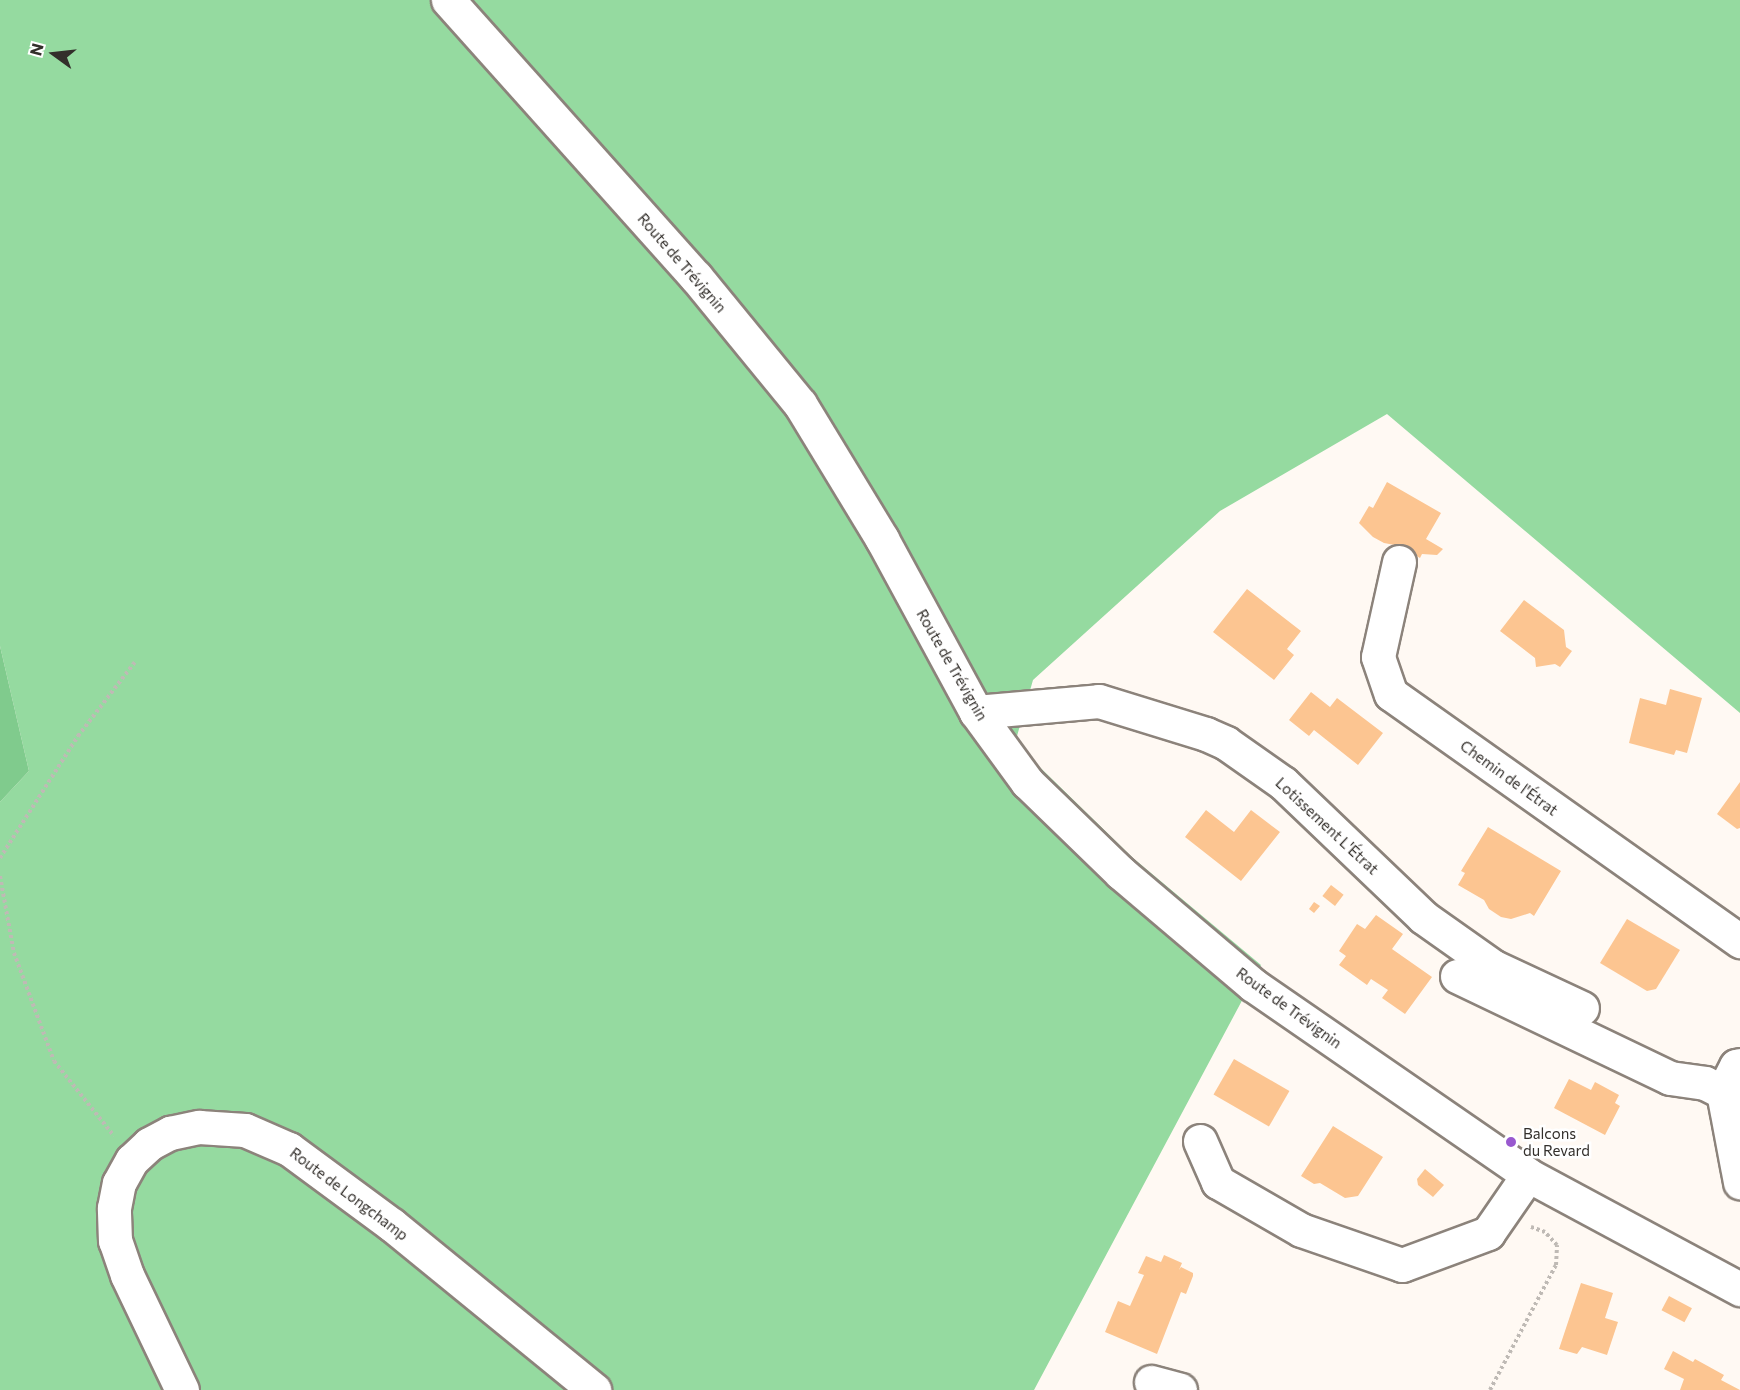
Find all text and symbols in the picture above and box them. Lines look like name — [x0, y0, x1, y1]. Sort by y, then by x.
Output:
north arrow — [24, 24, 84, 84]
text: N — [25, 41, 47, 57]
street label: Route de Trévignin — [634, 210, 730, 316]
street label: Route de Trévignin — [913, 606, 991, 724]
street label: Chemin de l'Étrat — [1457, 737, 1561, 819]
street label: Lotissement L'Étrat — [1272, 774, 1382, 878]
street label: Route de Trévignin — [1233, 964, 1345, 1052]
place label: Balcons du Revard — [1523, 1124, 1590, 1159]
marker: Balcons du Revard — [1504, 1135, 1518, 1149]
street label: Route de Longchamp — [286, 1144, 412, 1244]

